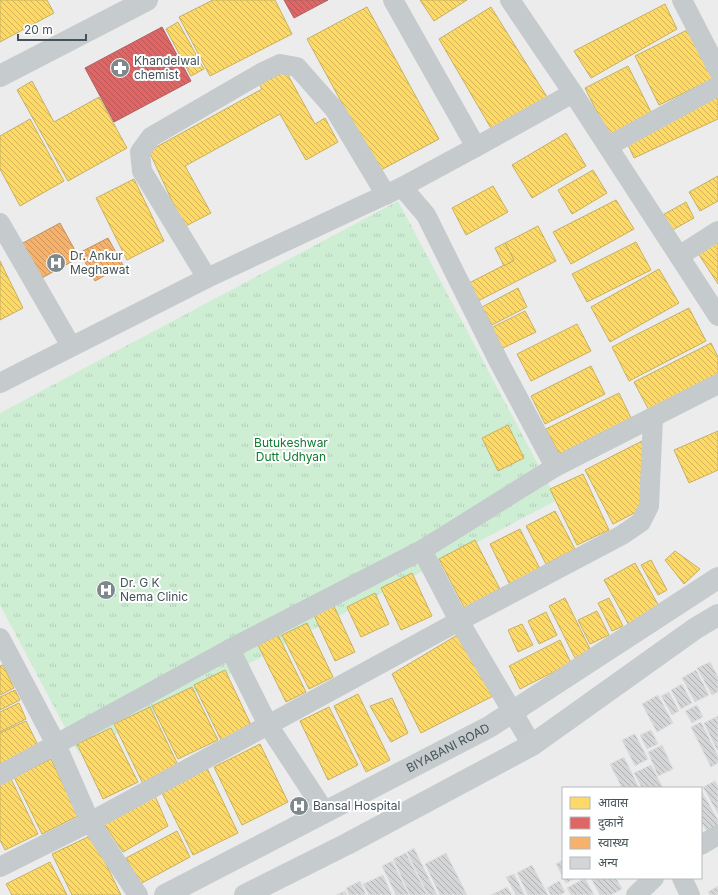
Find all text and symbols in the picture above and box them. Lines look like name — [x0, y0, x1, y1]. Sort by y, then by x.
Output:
scale bar — [18, 16, 86, 42]
text: 20 m — [24, 22, 53, 37]
place label: Khandelwal chemist — [134, 53, 200, 82]
pharmacy icon: Khandelwal chemist — [109, 57, 131, 79]
place label: Dr. Ankur Meghawat — [70, 248, 130, 277]
hospital icon: Dr. Ankur Meghawat — [45, 252, 67, 274]
park label: Butukeshwar Dutt Udhyan — [254, 435, 328, 464]
place label: Dr. G K Nema Clinic — [120, 575, 188, 604]
hospital icon: Dr. G K Nema Clinic — [95, 579, 117, 601]
street label: BIYABANI ROAD — [404, 720, 492, 776]
legend — [562, 787, 702, 879]
hospital icon: Bansal Hospital — [288, 795, 310, 817]
text: आवास — [598, 795, 629, 810]
place label: Bansal Hospital — [313, 798, 400, 813]
text: दुकानें — [598, 815, 624, 831]
text: स्वास्थ्य — [598, 835, 630, 850]
text: अन्य — [598, 855, 619, 870]

